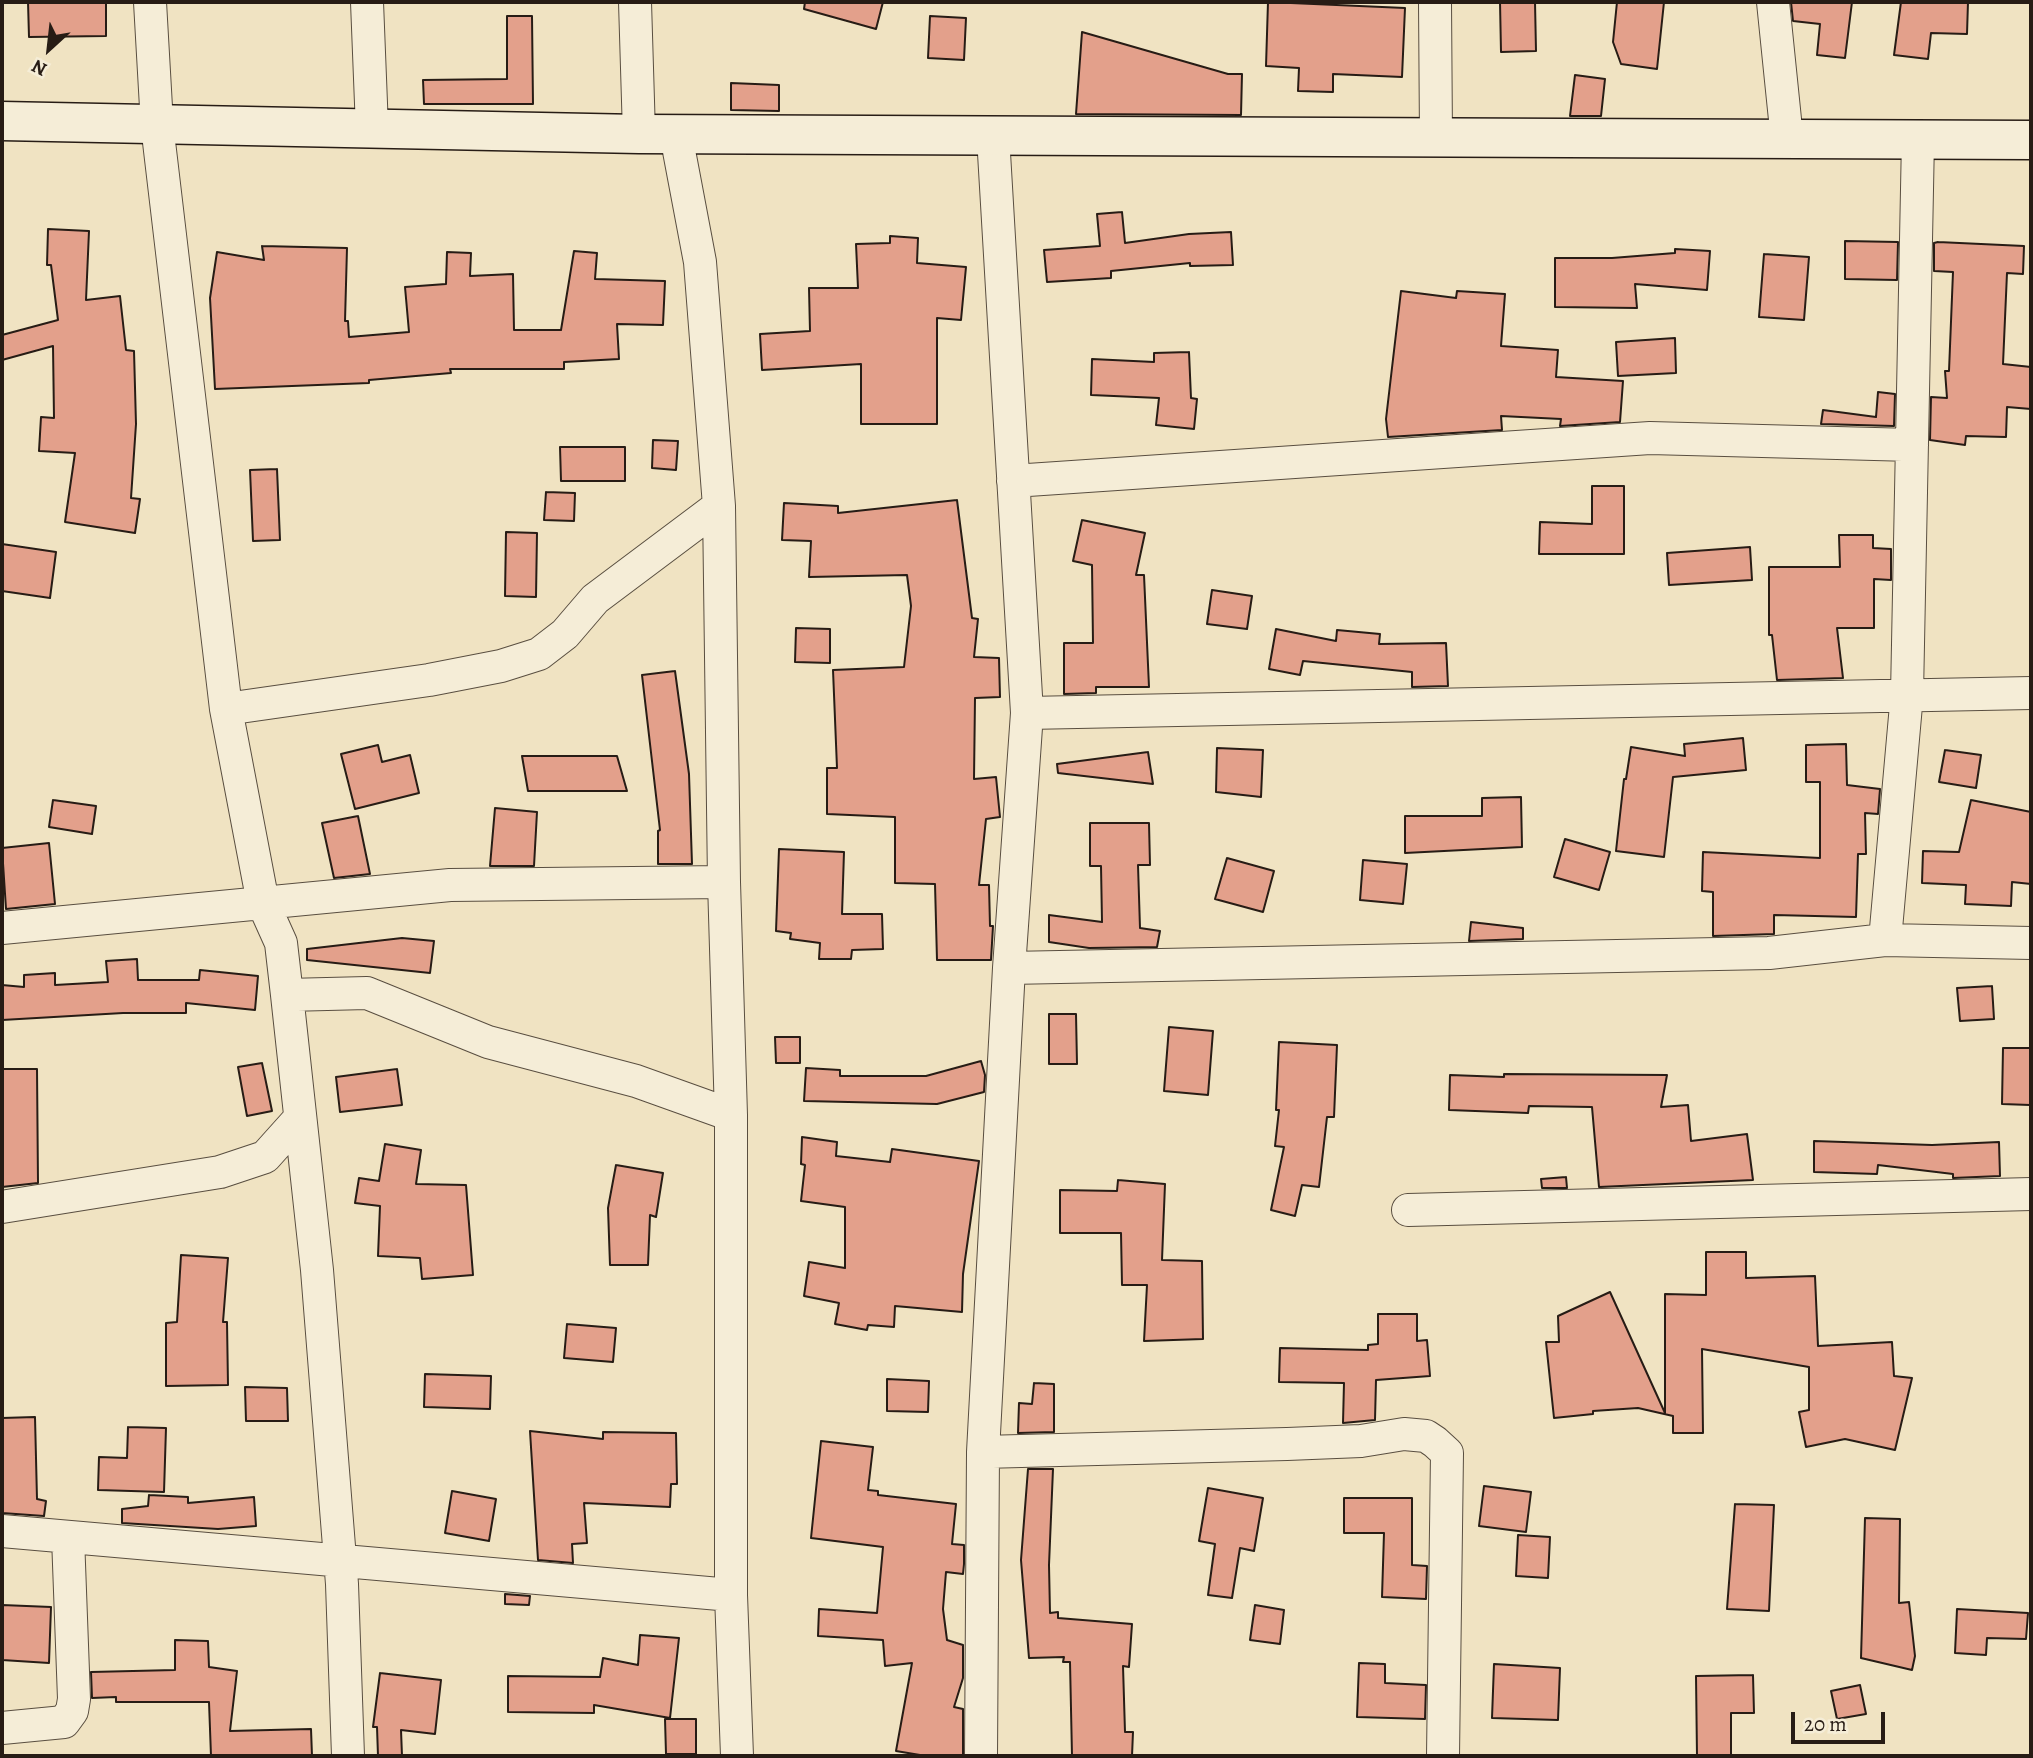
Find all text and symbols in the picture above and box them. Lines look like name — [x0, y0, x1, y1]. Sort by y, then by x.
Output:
north arrow — [14, 14, 84, 84]
text: N — [27, 53, 52, 82]
scale bar — [1795, 1698, 1890, 1742]
text: 20 m — [1804, 1710, 1847, 1738]

